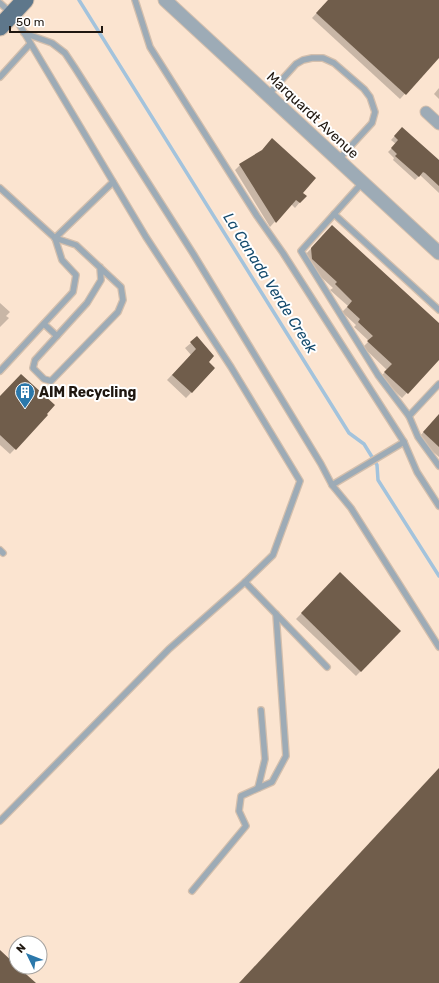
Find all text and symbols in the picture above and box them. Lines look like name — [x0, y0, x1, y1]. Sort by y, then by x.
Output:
scale bar — [10, 8, 102, 34]
text: 50 m — [16, 15, 44, 29]
street label: Marquardt Avenue — [263, 68, 362, 162]
water label: La Canada Verde Creek — [219, 209, 321, 357]
building icon: AIM Recycling — [14, 381, 36, 409]
place label: AIM Recycling — [39, 384, 136, 401]
north arrow — [8, 935, 48, 975]
text: N — [14, 941, 29, 956]

